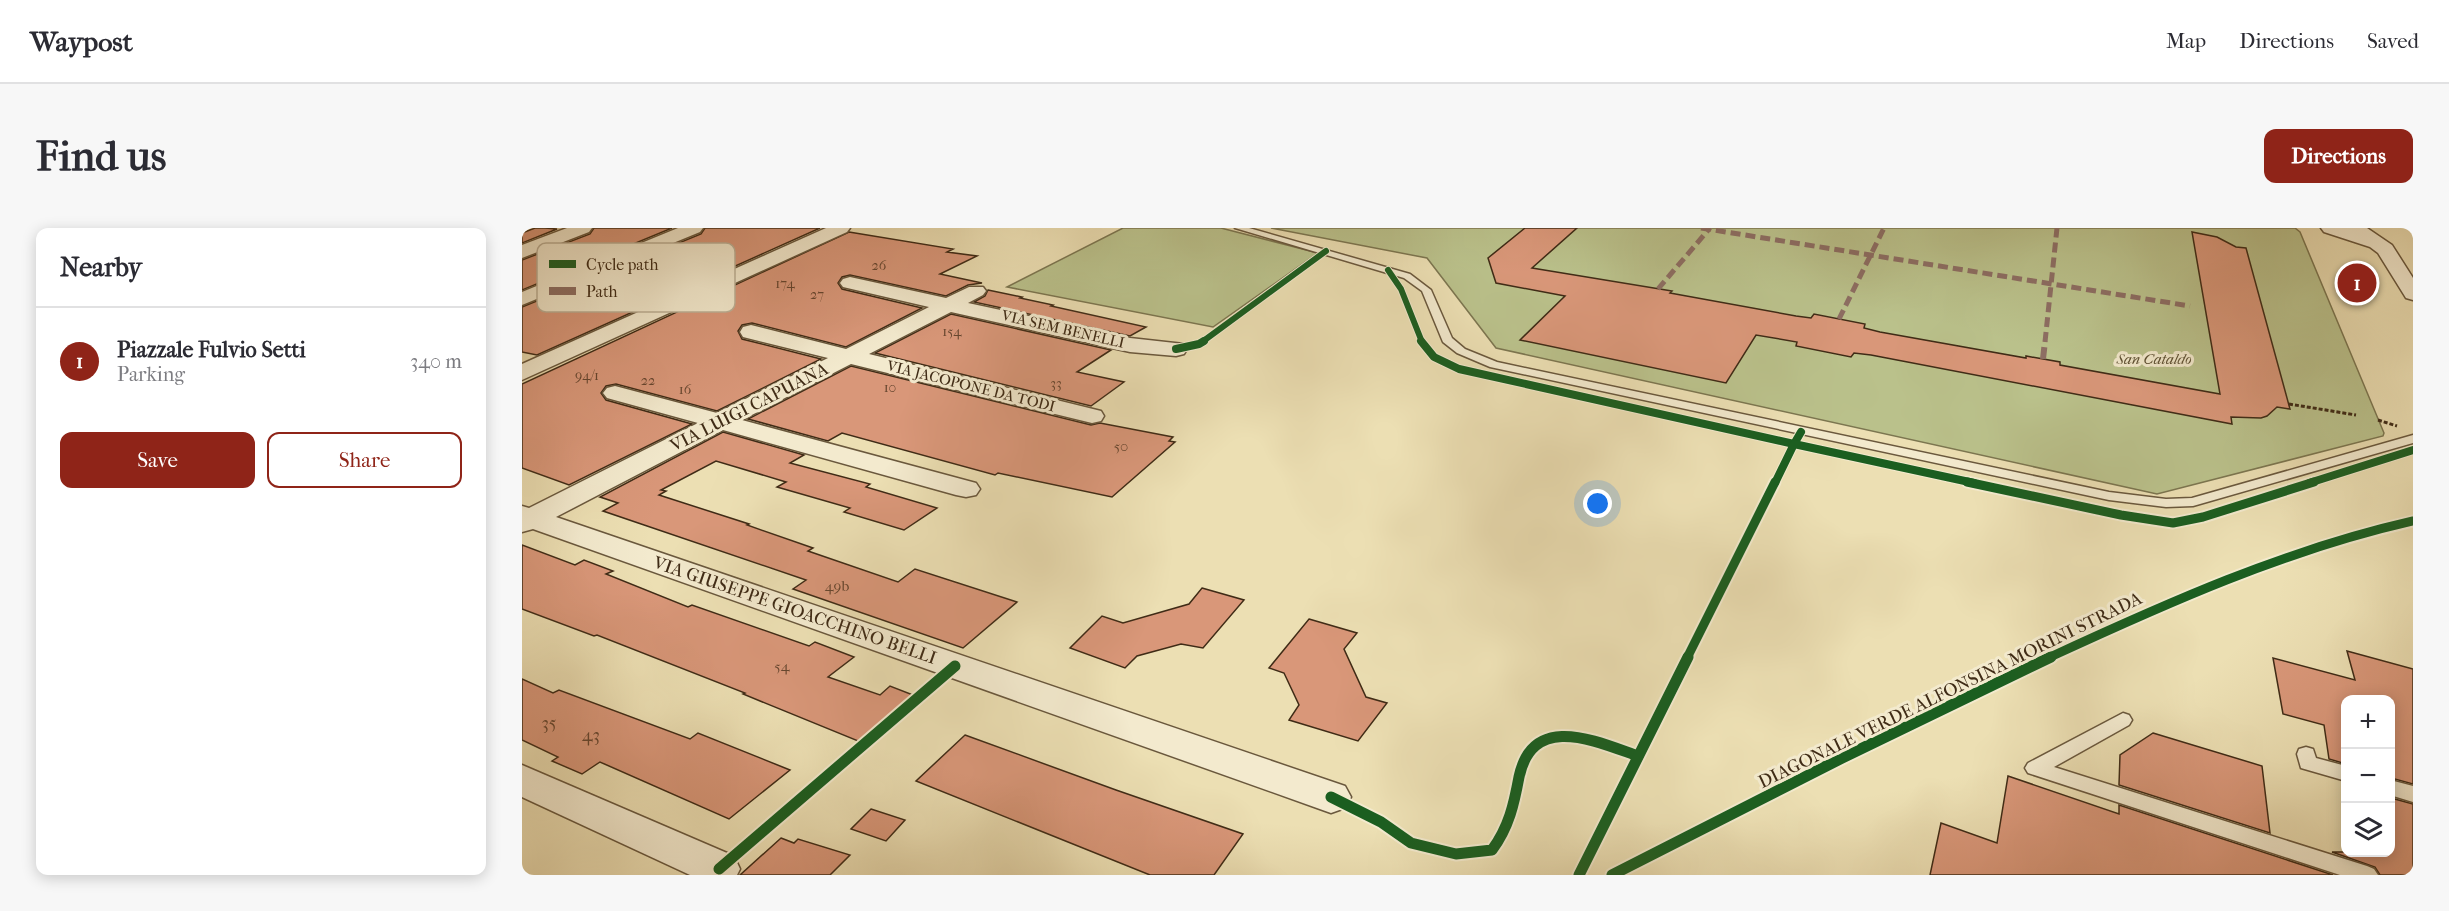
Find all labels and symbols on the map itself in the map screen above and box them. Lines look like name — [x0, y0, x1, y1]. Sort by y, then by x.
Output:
legend — [537, 243, 735, 312]
text: Cycle path — [586, 255, 658, 274]
house number: 26 — [872, 257, 887, 274]
pin: 1 — [2338, 260, 2376, 306]
house number: 174 — [775, 275, 796, 292]
text: Path — [586, 282, 618, 301]
house number: 27 — [810, 286, 824, 303]
street label: VIA SEM BENELLI — [999, 306, 1126, 352]
house number: 154 — [942, 323, 962, 340]
park label: San Cataldo — [2115, 350, 2192, 368]
street label: VIA JACOPONE DA TODI — [884, 356, 1057, 416]
street label: VIA LUIGI CAPUANA — [666, 358, 832, 457]
house number: 94/1 — [575, 367, 599, 384]
house number: 22 — [641, 372, 655, 389]
house number: 33 — [1050, 375, 1062, 392]
house number: 10 — [884, 379, 896, 396]
house number: 16 — [679, 381, 692, 398]
house number: 50 — [1114, 437, 1128, 455]
your location — [1583, 489, 1612, 518]
street label: VIA GIUSEPPE GIOACCHINO BELLI — [650, 552, 939, 669]
house number: 49b — [825, 577, 849, 595]
street label: DIAGONALE VERDE ALFONSINA MORINI STRADA — [1755, 588, 2146, 793]
house number: 54 — [774, 657, 791, 675]
house number: 35 — [541, 713, 557, 734]
house number: 43 — [582, 725, 600, 746]

